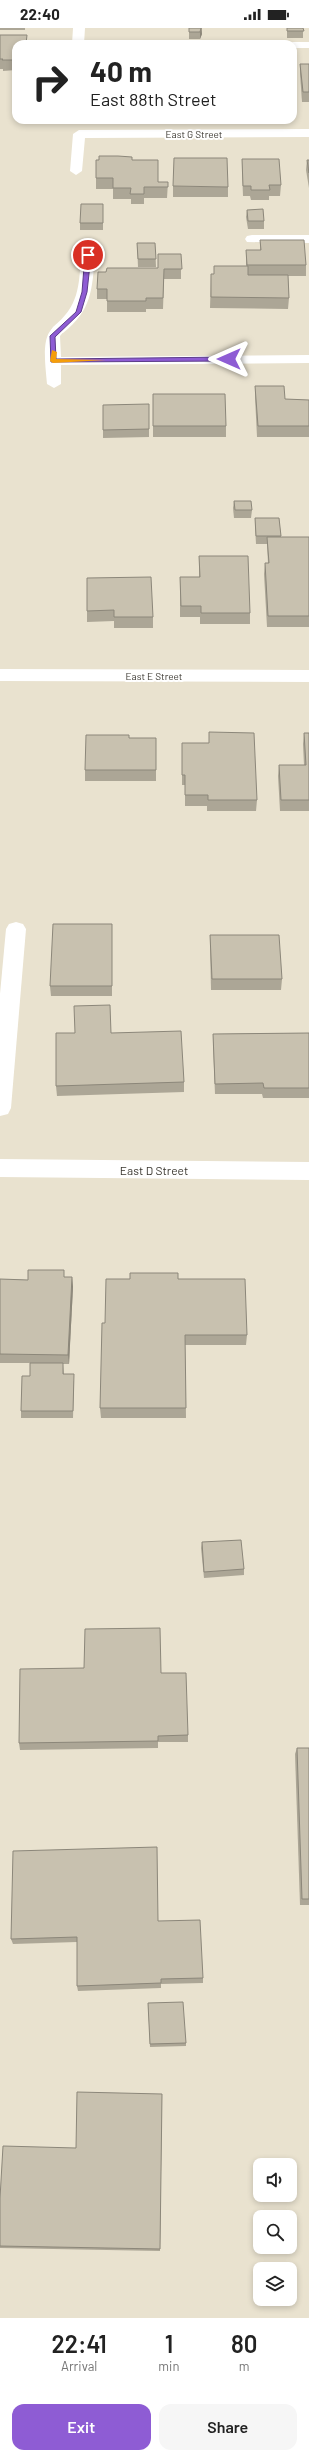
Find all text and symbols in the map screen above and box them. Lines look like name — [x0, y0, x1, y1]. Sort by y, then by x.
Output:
text: 22:40 — [20, 5, 60, 23]
text: 40 m — [90, 54, 152, 88]
icon: right — [24, 56, 76, 108]
text: East 88th Street — [90, 88, 217, 110]
street label: East G Street — [165, 128, 223, 140]
pin — [71, 238, 105, 272]
icon: arrive — [77, 244, 99, 266]
position arrow — [208, 338, 250, 380]
street label: East E Street — [126, 670, 183, 682]
street label: East D Street — [120, 1163, 188, 1177]
map controls — [253, 2158, 297, 2306]
button: sound — [253, 2158, 297, 2202]
button: search — [253, 2210, 297, 2254]
button: layers — [253, 2262, 297, 2306]
text: 22:41 — [52, 2329, 107, 2358]
text: 1 — [165, 2329, 173, 2358]
text: 80 — [231, 2329, 257, 2358]
text: Arrival — [61, 2358, 97, 2374]
text: min — [158, 2358, 179, 2374]
text: m — [239, 2358, 250, 2374]
button: Exit — [12, 2404, 151, 2450]
button: Share — [159, 2404, 297, 2450]

